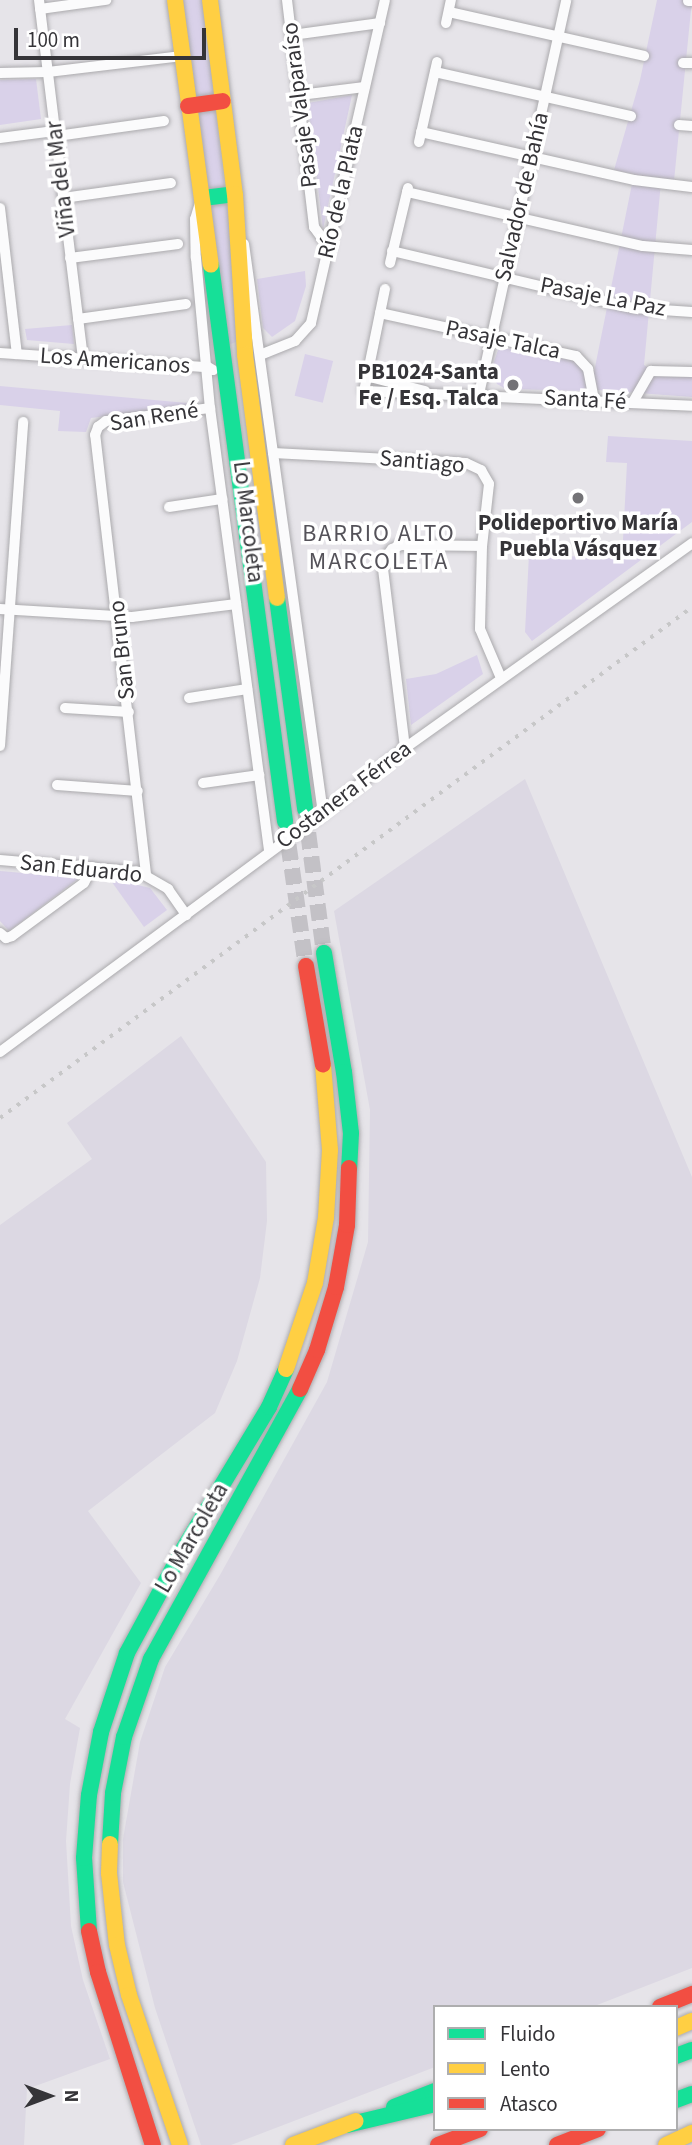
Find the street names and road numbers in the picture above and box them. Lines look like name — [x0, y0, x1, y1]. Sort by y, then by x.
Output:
street label: Pasaje Valparaíso — [276, 21, 324, 189]
street label: Salvador de Bahía — [489, 110, 555, 284]
street label: Viña del Mar — [40, 119, 82, 239]
street label: Río de la Plata — [312, 123, 370, 261]
street label: Pasaje La Paz — [538, 271, 668, 323]
street label: Pasaje Talca — [443, 314, 563, 366]
street label: Los Americanos — [39, 342, 191, 380]
street label: Santa Fé — [543, 384, 627, 416]
street label: San René — [108, 396, 200, 438]
street label: Santiago — [378, 445, 466, 479]
street label: Lo Marcoleta — [227, 460, 269, 584]
street label: San Bruno — [103, 599, 141, 701]
street label: Costanera Férrea — [271, 735, 417, 855]
street label: San Eduardo — [18, 849, 144, 889]
street label: Lo Marcoleta — [149, 1478, 235, 1598]

